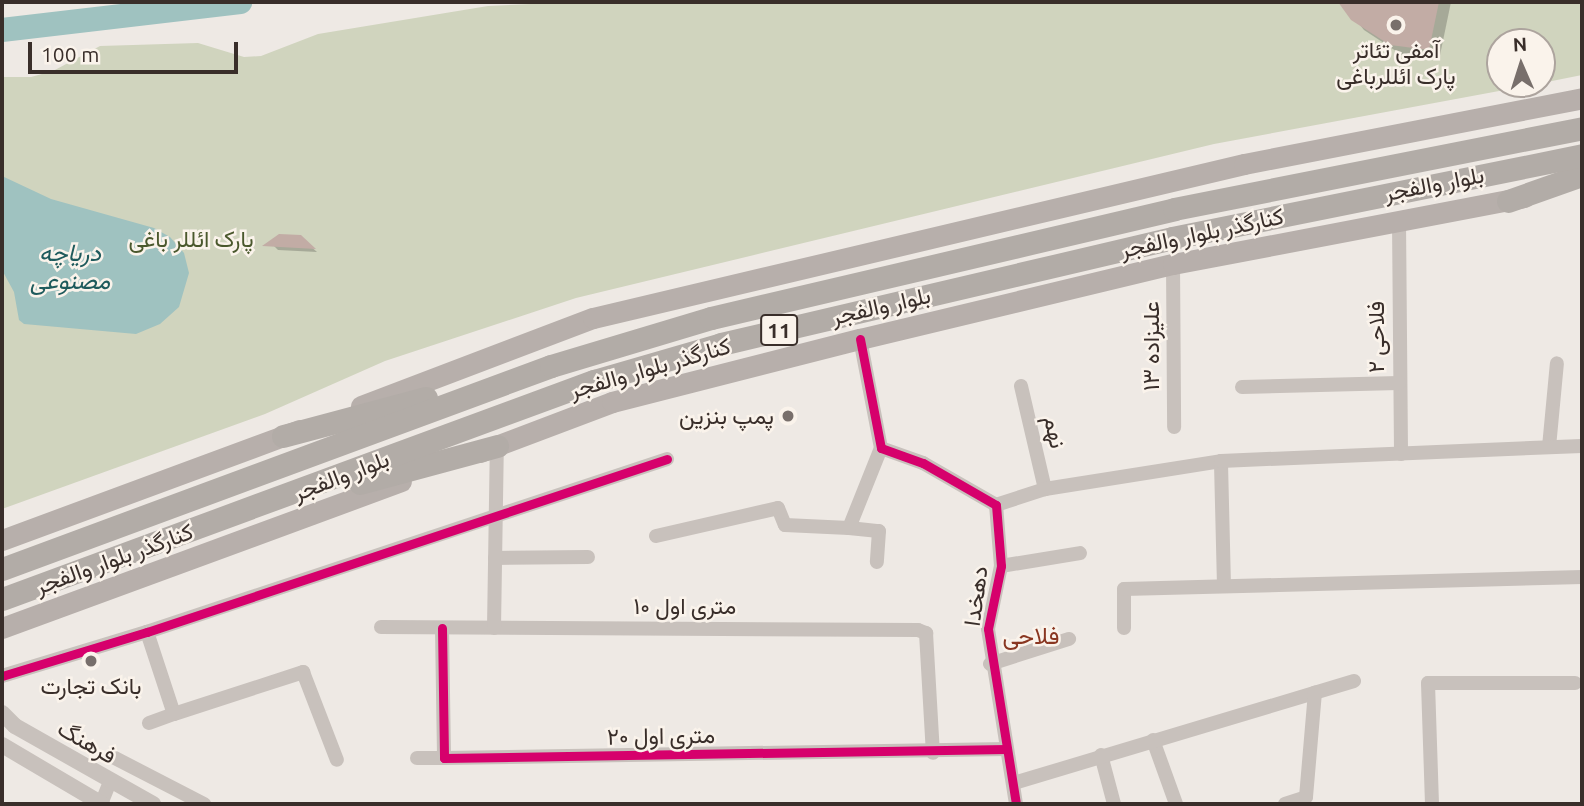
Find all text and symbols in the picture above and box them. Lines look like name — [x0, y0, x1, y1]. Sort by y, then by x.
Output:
marker: آمفی تئاتر پارک ائللرباغی — [1388, 17, 1404, 33]
scale bar — [32, 28, 242, 72]
north arrow — [1486, 28, 1556, 98]
text: N — [1512, 33, 1528, 55]
place label: آمفی تئاتر پارک ائللرباغی — [1336, 36, 1456, 90]
text: 100 m — [41, 42, 99, 66]
street label: بلوار والفجر — [1382, 161, 1486, 207]
street label: کنارگذر بلوار والفجر — [1118, 202, 1286, 264]
park label: پارک ائللر باغی — [128, 225, 254, 253]
water label: دریاچه مصنوعی — [30, 239, 110, 295]
street label: بلوار والفجر — [829, 281, 933, 331]
street label: ۱۳ علیزاده — [1137, 301, 1165, 391]
street label: فلاحی ۲ — [1362, 301, 1390, 373]
road number: 11 — [760, 312, 798, 348]
street label: کنارگذر بلوار والفجر — [566, 332, 734, 404]
place label: پمپ بنزین — [679, 402, 774, 430]
marker: پمپ بنزین — [780, 408, 796, 424]
street label: نهم — [1038, 413, 1072, 451]
street label: بلوار والفجر — [289, 445, 393, 507]
street label: کنارگذر بلوار والفجر — [31, 518, 197, 600]
street label: دهخدا — [958, 564, 994, 628]
street label: ۱۰ متری اول — [634, 592, 736, 620]
district label: فلاحی — [1002, 622, 1060, 650]
marker: بانک تجارت — [83, 653, 99, 669]
place label: بانک تجارت — [40, 672, 142, 700]
street label: فرهنگ — [53, 714, 121, 770]
street label: ۲۰ متری اول — [607, 721, 715, 751]

